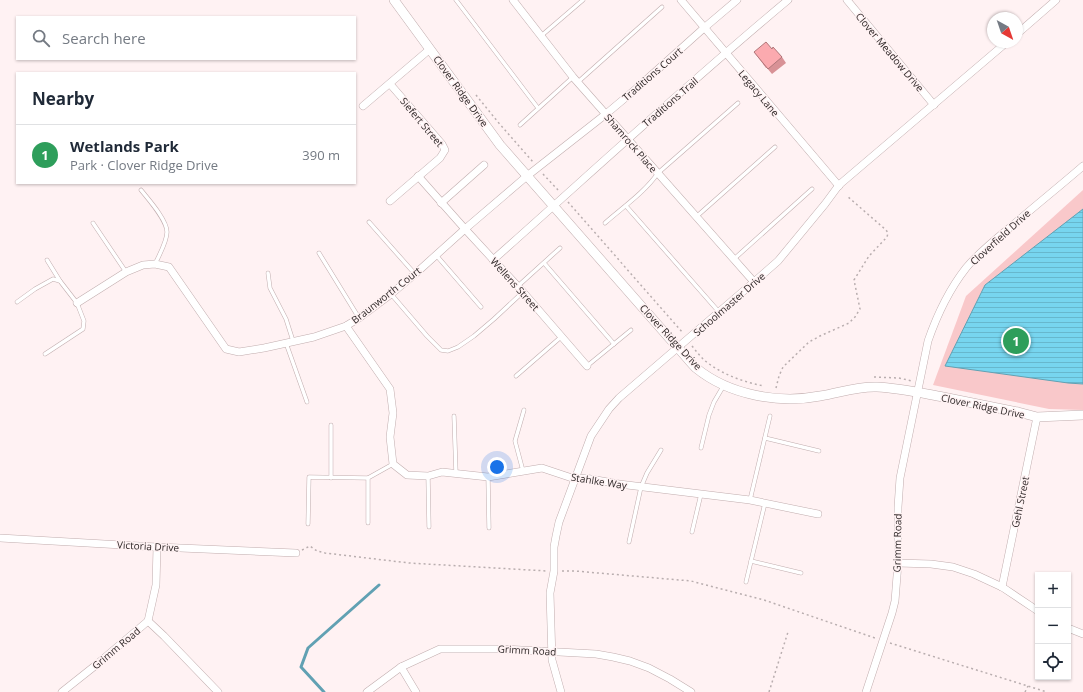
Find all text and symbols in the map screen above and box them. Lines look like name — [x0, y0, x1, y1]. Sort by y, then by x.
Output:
street label: Clover Meadow Drive — [853, 9, 928, 95]
north arrow — [987, 12, 1023, 48]
search box — [16, 16, 356, 60]
icon: search — [30, 27, 52, 49]
text: Search here — [62, 28, 146, 48]
street label: Traditions Court — [619, 44, 685, 104]
street label: Clover Ridge Drive — [430, 52, 492, 130]
street label: Legacy Lane — [735, 67, 783, 120]
street label: Traditions Trail — [639, 74, 701, 130]
text: Nearby — [32, 87, 94, 110]
street label: Siefert Street — [397, 94, 447, 150]
street label: Shamrock Place — [602, 111, 661, 176]
text: Wetlands Park — [70, 136, 179, 156]
text: 1 — [41, 146, 49, 164]
text: 390 m — [302, 146, 340, 164]
text: Park · Clover Ridge Drive — [70, 156, 218, 174]
street label: Cloverfield Drive — [967, 206, 1033, 268]
street label: Wellens Street — [487, 254, 543, 314]
street label: Braunworth Court — [348, 263, 424, 327]
street label: Schoolmaster Drive — [690, 269, 768, 339]
street label: Clover Ridge Drive — [637, 301, 705, 373]
pin: 1 — [1003, 326, 1029, 356]
street label: Clover Ridge Drive — [940, 390, 1026, 422]
your location — [487, 457, 507, 477]
street label: Stahlke Way — [570, 470, 629, 492]
street label: Gehl Street — [1008, 475, 1032, 529]
street label: Grimm Road — [889, 513, 905, 573]
street label: Victoria Drive — [117, 537, 180, 555]
map controls — [1035, 572, 1071, 680]
button: + — [1035, 572, 1071, 608]
button: − — [1035, 608, 1071, 644]
street label: Grimm Road — [89, 624, 143, 672]
street label: Grimm Road — [497, 641, 557, 659]
button: locate — [1035, 644, 1071, 680]

